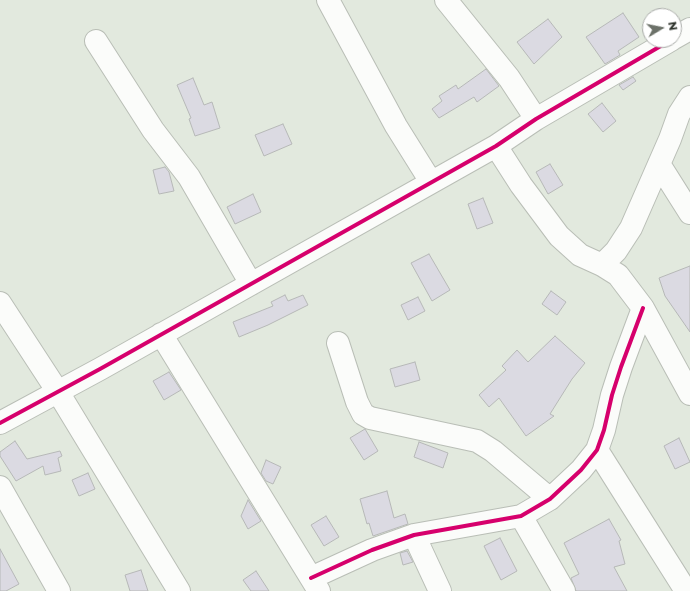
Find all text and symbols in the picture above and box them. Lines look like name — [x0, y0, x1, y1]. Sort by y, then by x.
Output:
north arrow — [642, 8, 682, 48]
text: N — [665, 20, 680, 32]

